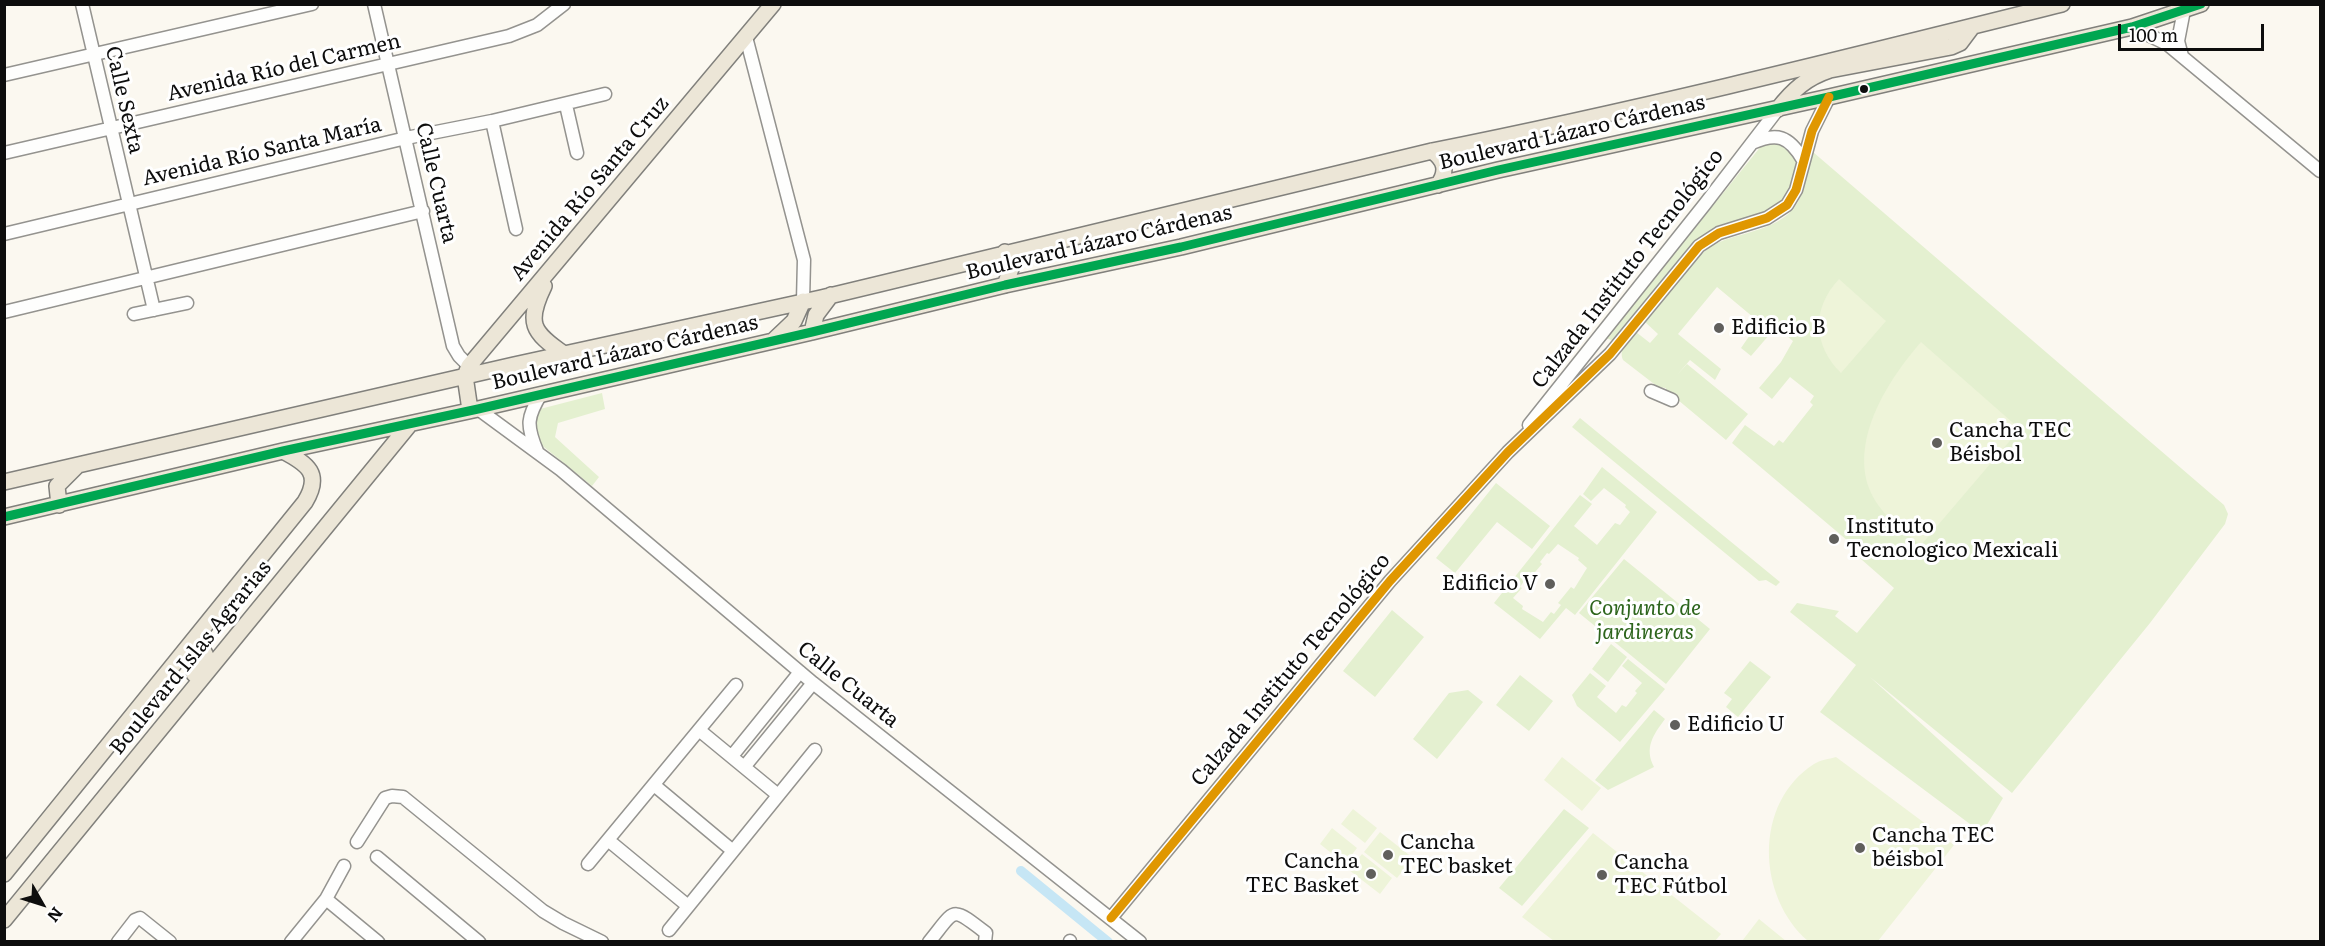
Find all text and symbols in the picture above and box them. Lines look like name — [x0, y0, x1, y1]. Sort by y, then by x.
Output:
scale bar — [2121, 12, 2266, 50]
text: 100 m — [2129, 21, 2178, 48]
street label: Avenida Río del Carmen — [165, 29, 403, 107]
street label: Calle Sexta — [99, 44, 149, 156]
unlabelled marker — [1858, 83, 1870, 95]
street label: Boulevard Lázaro Cárdenas — [1437, 90, 1707, 176]
street label: Avenida Río Santa Cruz — [506, 92, 674, 286]
street label: Avenida Río Santa María — [140, 112, 384, 192]
street label: Calle Cuarta — [410, 120, 462, 246]
street label: Calzada Instituto Tecnológico — [1527, 144, 1729, 394]
street label: Boulevard Lázaro Cárdenas — [964, 200, 1234, 286]
street label: Boulevard Lázaro Cárdenas — [490, 310, 760, 396]
place label: Edificio B — [1731, 315, 1826, 341]
marker: Edificio B — [1712, 321, 1726, 335]
place label: Cancha TEC Béisbol — [1949, 418, 2072, 468]
marker: Cancha TEC Béisbol — [1930, 436, 1944, 450]
place label: Instituto Tecnologico Mexicali — [1846, 514, 2058, 564]
marker: Instituto Tecnologico Mexicali — [1827, 532, 1841, 546]
street label: Calzada Instituto Tecnológico — [1186, 548, 1396, 792]
street label: Boulevard Islas Agrarias — [105, 556, 277, 760]
place label: Edificio V — [1442, 571, 1538, 597]
marker: Edificio V — [1543, 577, 1557, 591]
park label: Conjunto de jardineras — [1589, 596, 1701, 646]
street label: Calle Cuarta — [792, 636, 904, 734]
place label: Edificio U — [1687, 712, 1785, 738]
marker: Edificio U — [1668, 718, 1682, 732]
place label: Cancha TEC béisbol — [1872, 823, 1995, 873]
place label: Cancha TEC basket — [1400, 830, 1513, 880]
marker: Cancha TEC béisbol — [1853, 841, 1867, 855]
marker: Cancha TEC basket — [1381, 848, 1395, 862]
place label: Cancha TEC Basket — [1245, 849, 1359, 899]
place label: Cancha TEC Fútbol — [1614, 850, 1727, 900]
marker: Cancha TEC Basket — [1364, 867, 1378, 881]
marker: Cancha TEC Fútbol — [1595, 868, 1609, 882]
north arrow — [12, 874, 72, 934]
text: N — [42, 903, 70, 928]

